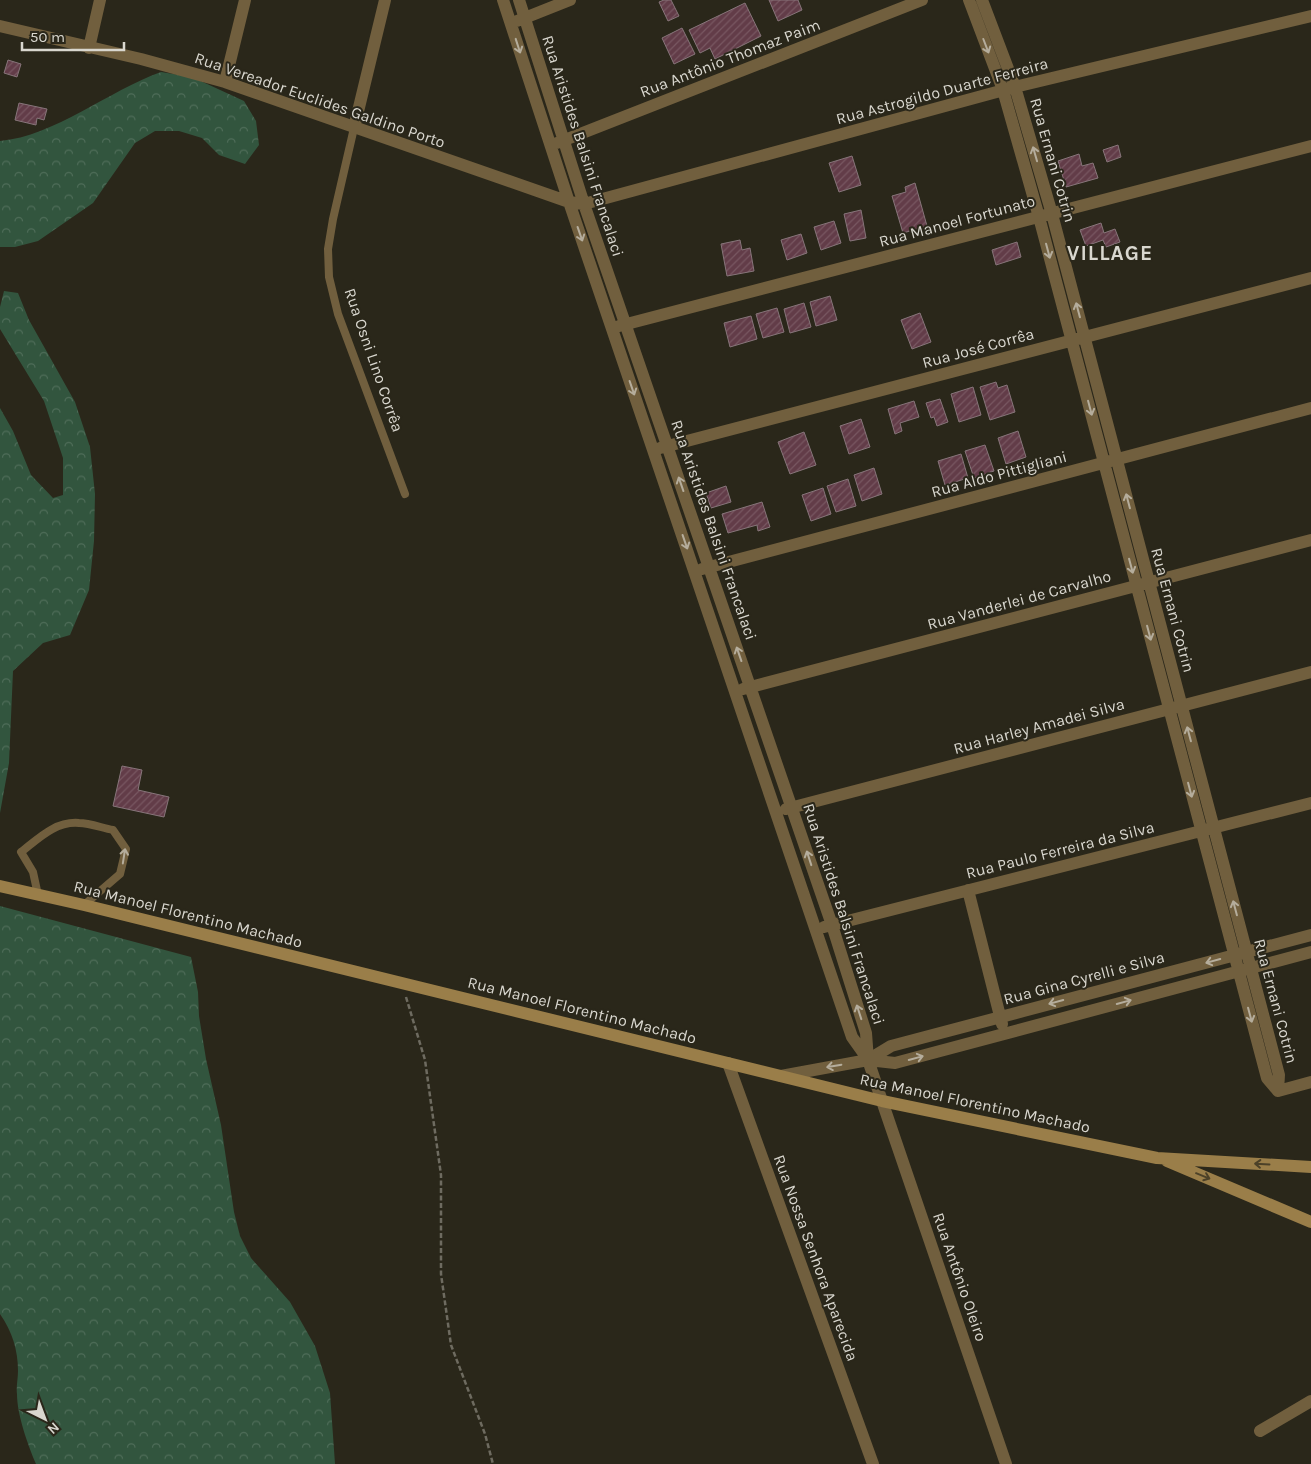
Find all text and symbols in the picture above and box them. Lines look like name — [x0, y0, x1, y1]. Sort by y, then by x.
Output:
street label: Rua Antônio Thomaz Paim — [637, 15, 823, 101]
scale bar — [22, 20, 125, 52]
text: 50 m — [30, 28, 65, 46]
street label: Rua Aristides Balsini Francalaci — [538, 33, 628, 259]
one-way arrow — [982, 37, 991, 53]
one-way arrow — [514, 38, 523, 54]
street label: Rua Vereador Euclides Galdino Porto — [192, 48, 448, 152]
street label: Rua Astrogildo Duarte Ferreira — [834, 54, 1050, 128]
street label: Rua Ernani Cotrin — [1026, 96, 1080, 224]
one-way arrow — [1029, 146, 1039, 162]
street label: Rua Manoel Fortunato — [877, 191, 1037, 251]
one-way arrow — [576, 226, 585, 241]
district label: VILLAGE — [1067, 241, 1153, 265]
one-way arrow — [1044, 243, 1054, 259]
street label: Rua Osni Lino Corrêa — [340, 286, 408, 434]
one-way arrow — [1073, 303, 1082, 319]
street label: Rua José Corrêa — [920, 324, 1036, 372]
one-way arrow — [628, 380, 637, 395]
one-way arrow — [1085, 400, 1095, 416]
street label: Rua Aristides Balsini Francalaci — [667, 417, 761, 643]
street label: Rua Aldo Pittigliani — [929, 447, 1069, 501]
one-way arrow — [676, 477, 685, 492]
one-way arrow — [1123, 494, 1132, 510]
one-way arrow — [680, 533, 690, 549]
street label: Rua Ernani Cotrin — [1147, 546, 1199, 674]
one-way arrow — [1127, 557, 1136, 573]
street label: Rua Vanderlei de Carvalho — [925, 566, 1113, 634]
one-way arrow — [1145, 624, 1154, 640]
one-way arrow — [734, 647, 743, 663]
street label: Rua Harley Amadei Silva — [951, 694, 1127, 758]
one-way arrow — [1184, 726, 1193, 742]
one-way arrow — [1186, 782, 1195, 798]
street label: Rua Aristides Balsini Francalaci — [799, 801, 889, 1027]
street label: Rua Paulo Ferreira da Silva — [964, 817, 1156, 883]
one-way arrow — [119, 848, 129, 864]
one-way arrow — [804, 850, 813, 866]
street label: Rua Manoel Florentino Machado — [72, 876, 304, 952]
one-way arrow — [1230, 900, 1239, 916]
street label: Rua Ernani Cotrin — [1250, 937, 1302, 1065]
street label: Rua Gina Cyrelli e Silva — [1001, 947, 1167, 1009]
one-way arrow — [1206, 956, 1222, 966]
street label: Rua Manoel Florentino Machado — [466, 972, 698, 1048]
one-way arrow — [1115, 997, 1131, 1006]
one-way arrow — [1049, 998, 1065, 1008]
one-way arrow — [854, 1005, 864, 1021]
one-way arrow — [1245, 1006, 1255, 1022]
one-way arrow — [908, 1052, 924, 1062]
one-way arrow — [826, 1062, 842, 1072]
street label: Rua Manoel Florentino Machado — [858, 1069, 1092, 1137]
street label: Rua Nossa Senhora Aparecida — [770, 1152, 862, 1364]
one-way arrow — [1255, 1159, 1271, 1168]
one-way arrow — [1194, 1172, 1210, 1181]
street label: Rua Antônio Oleiro — [929, 1210, 991, 1344]
north arrow — [20, 1394, 70, 1444]
text: N — [44, 1419, 63, 1438]

